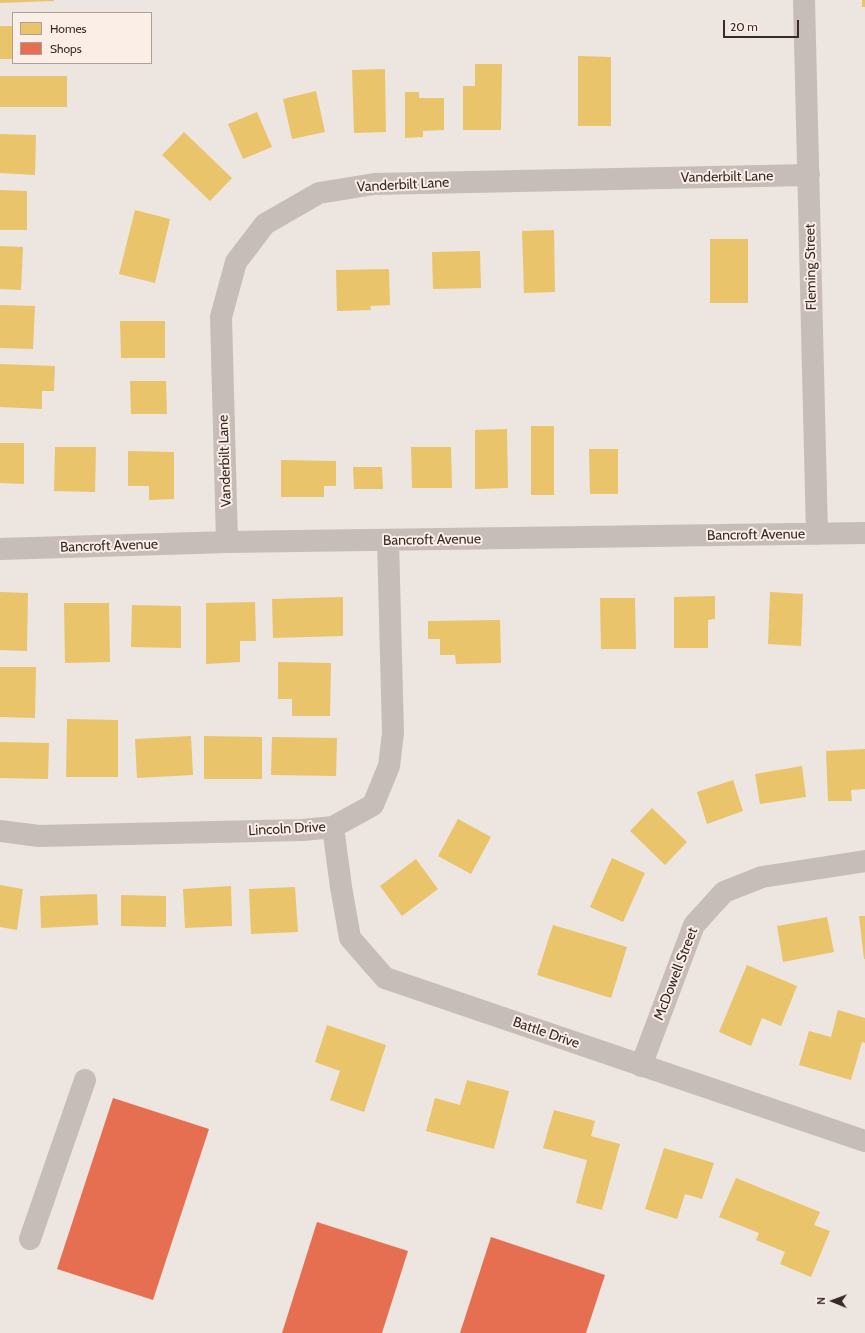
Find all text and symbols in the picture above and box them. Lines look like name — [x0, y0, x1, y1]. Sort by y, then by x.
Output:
legend — [12, 12, 152, 64]
scale bar — [725, 12, 801, 38]
text: 20 m — [730, 19, 758, 34]
text: Homes — [50, 21, 87, 36]
text: Shops — [50, 41, 82, 56]
street label: Vanderbilt Lane — [681, 168, 773, 186]
street label: Vanderbilt Lane — [356, 174, 450, 196]
street label: Fleming Street — [802, 223, 820, 311]
street label: Vanderbilt Lane — [215, 415, 235, 507]
street label: Bancroft Avenue — [707, 526, 805, 544]
street label: Bancroft Avenue — [383, 531, 481, 549]
street label: Bancroft Avenue — [60, 536, 158, 556]
street label: Lincoln Drive — [248, 819, 326, 839]
street label: McDowell Street — [651, 925, 701, 1023]
street label: Battle Drive — [510, 1014, 582, 1052]
north arrow — [813, 1281, 853, 1321]
text: N — [814, 1297, 828, 1305]

